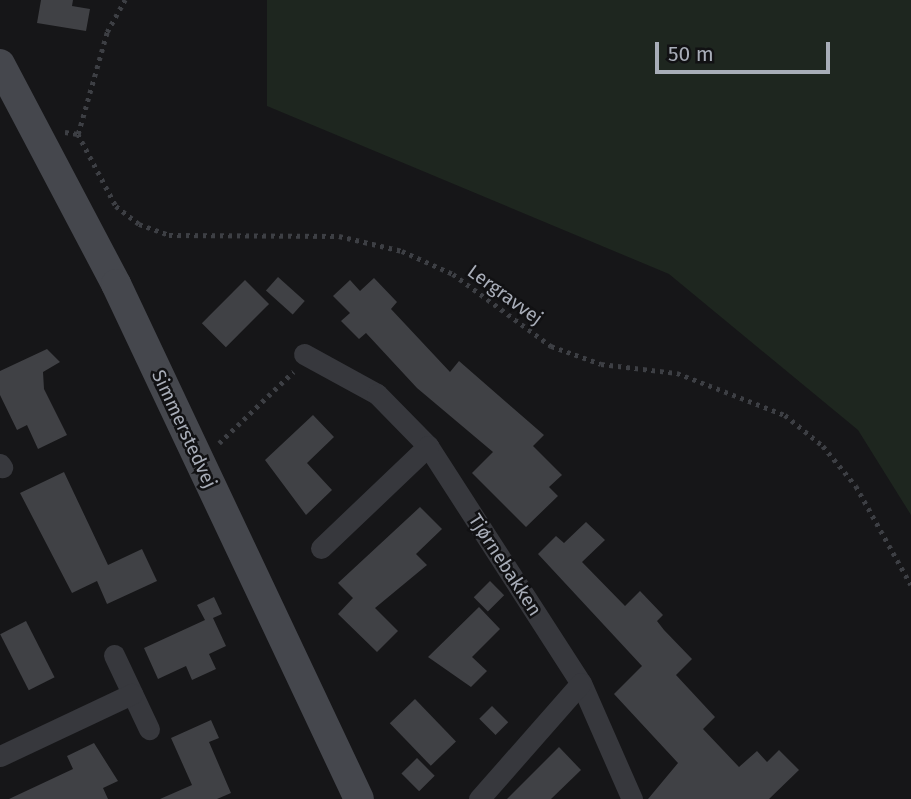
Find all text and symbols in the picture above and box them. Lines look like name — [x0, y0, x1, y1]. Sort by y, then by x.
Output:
scale bar — [659, 28, 834, 72]
text: 50 m — [668, 41, 714, 67]
street label: Lergravvej — [463, 260, 547, 330]
street label: Simmerstedvej — [147, 366, 221, 492]
street label: Tjørnebakken — [464, 510, 546, 620]

